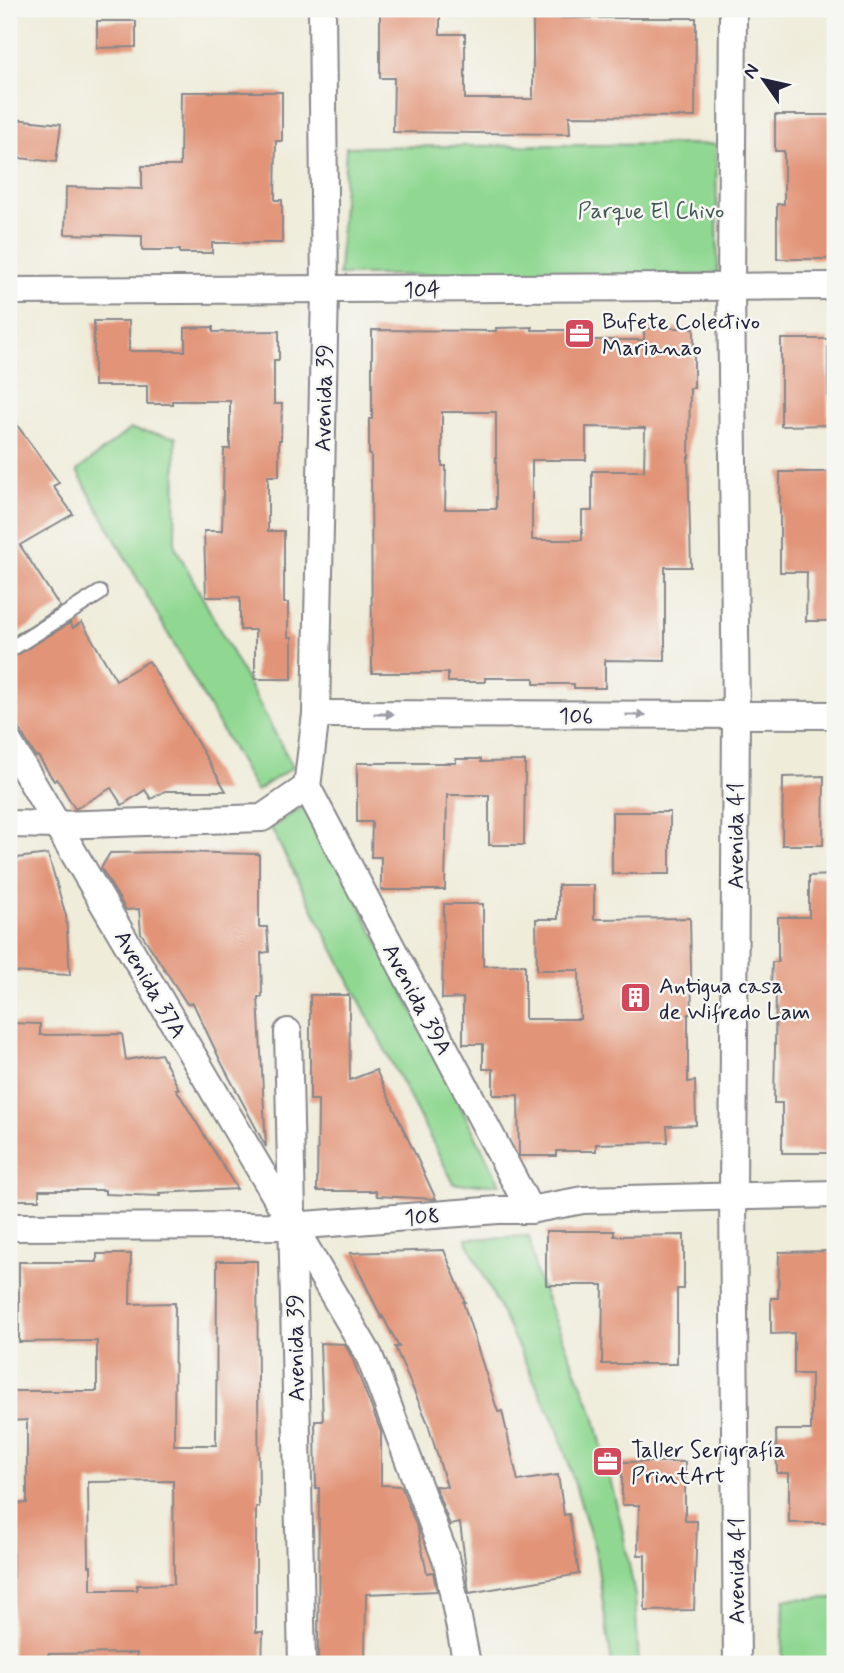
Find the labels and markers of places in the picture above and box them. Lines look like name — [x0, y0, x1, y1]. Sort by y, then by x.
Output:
place label: Bufete Colectivo Marianao — [602, 308, 760, 364]
office icon: Bufete Colectivo Marianao — [562, 317, 596, 351]
place label: Antigua casa de Wifredo Lam — [659, 972, 810, 1028]
building icon: Antigua casa de Wifredo Lam — [619, 981, 653, 1015]
place label: Taller Serigrafía PrintArt — [631, 1436, 786, 1492]
office icon: Taller Serigrafía PrintArt — [591, 1445, 625, 1479]

